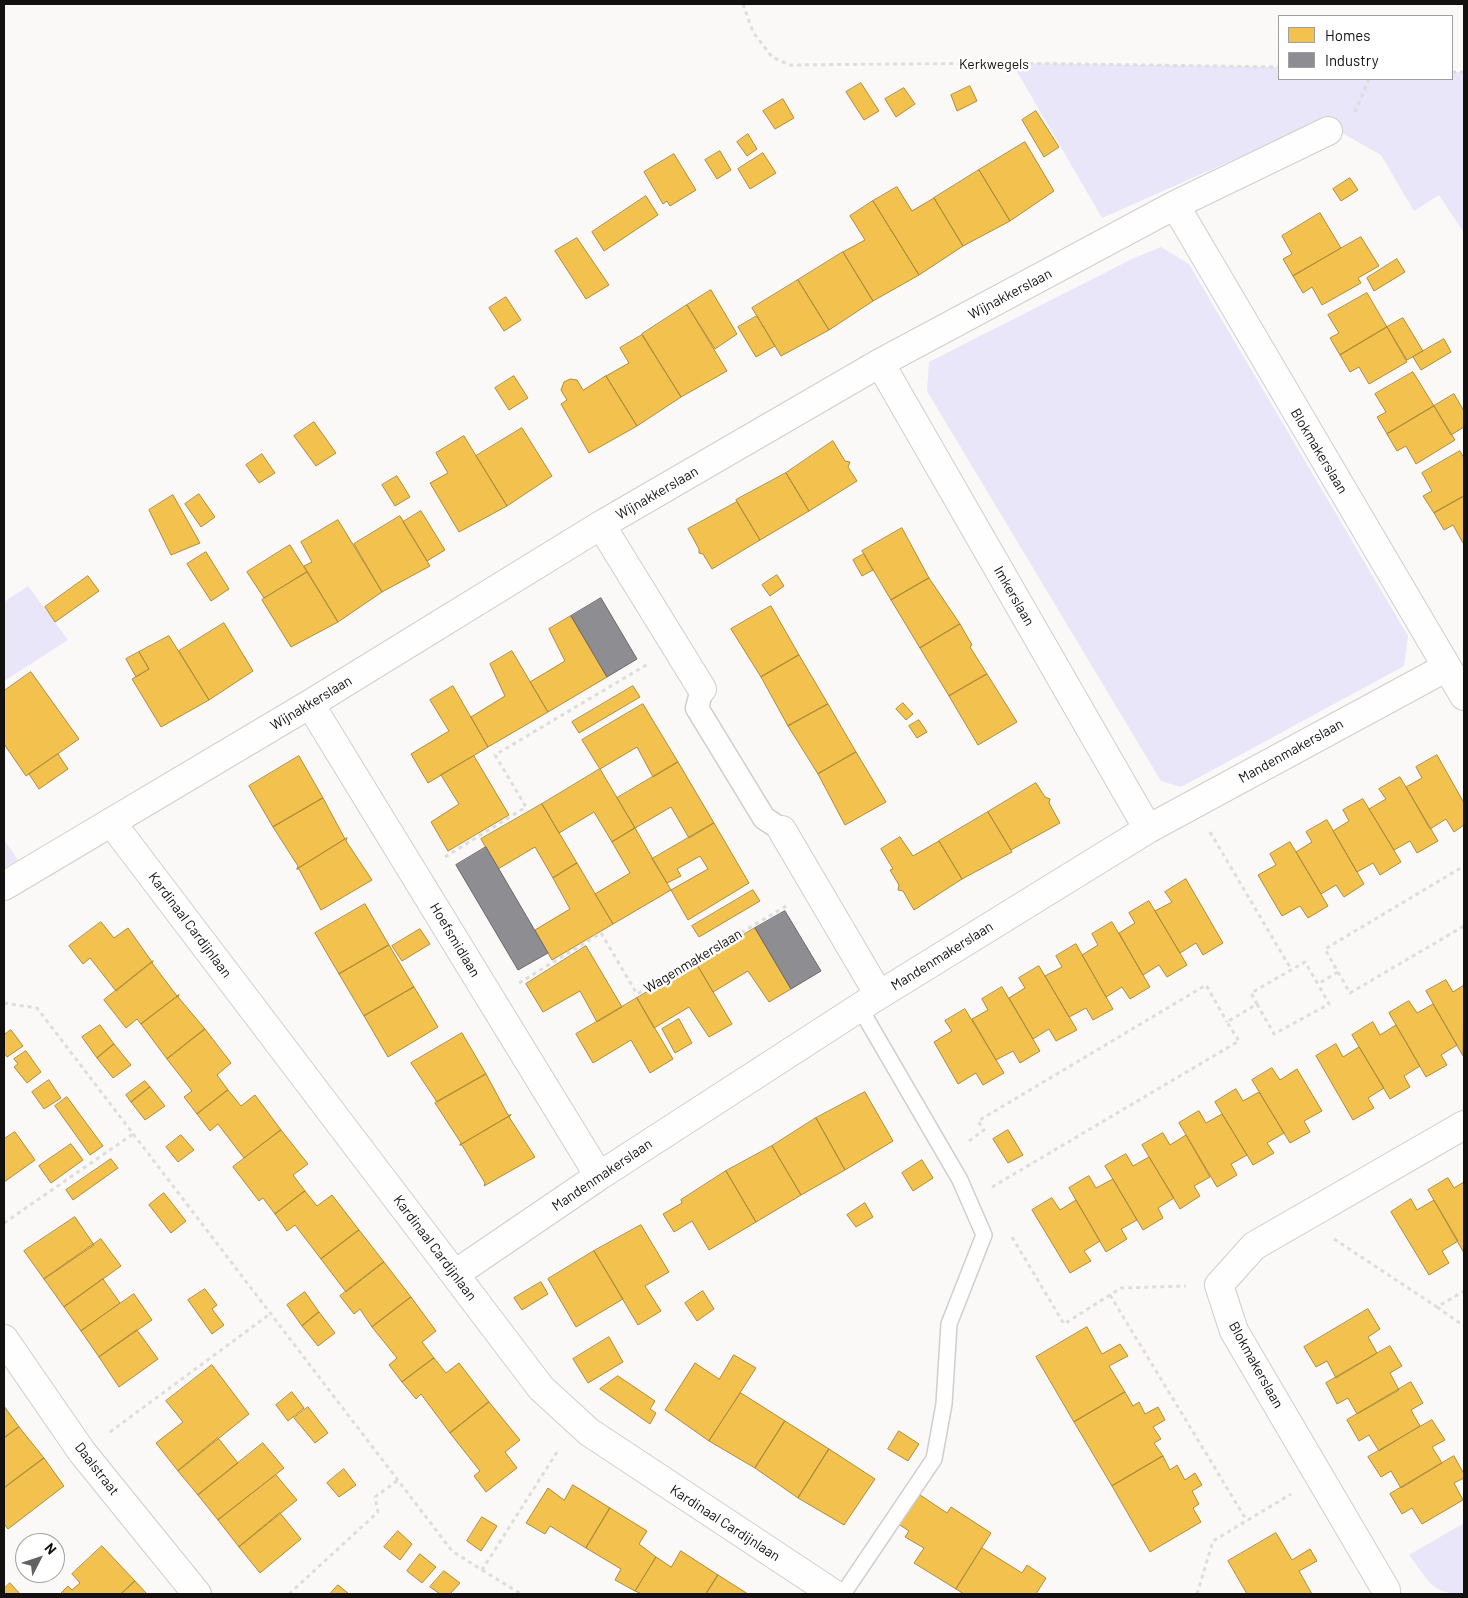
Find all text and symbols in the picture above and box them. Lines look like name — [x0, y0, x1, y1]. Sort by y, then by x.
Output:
legend — [1278, 15, 1453, 80]
text: Homes — [1325, 26, 1370, 44]
text: Industry — [1325, 51, 1379, 69]
street label: Kerkwegels — [959, 56, 1029, 72]
street label: Wijnakkerslaan — [965, 265, 1055, 323]
street label: Blokmakerslaan — [1287, 405, 1351, 497]
street label: Wijnakkerslaan — [613, 463, 701, 523]
street label: Imkerslaan — [990, 563, 1038, 629]
street label: Wijnakkerslaan — [267, 672, 355, 734]
street label: Mandenmakerslaan — [1236, 715, 1346, 787]
street label: Kardinaal Cardijnlaan — [145, 869, 235, 981]
street label: Hoefsmidlaan — [426, 900, 484, 980]
street label: Mandenmakerslaan — [888, 918, 996, 994]
street label: Wagenmakerslaan — [641, 925, 745, 997]
street label: Mandenmakerslaan — [549, 1135, 655, 1215]
street label: Kardinaal Cardijnlaan — [390, 1192, 480, 1304]
street label: Blokmakerslaan — [1225, 1319, 1287, 1411]
street label: Daalstraat — [71, 1439, 123, 1499]
street label: Kardinaal Cardijnlaan — [667, 1481, 783, 1565]
north arrow — [15, 1533, 65, 1583]
text: N — [41, 1539, 60, 1558]

